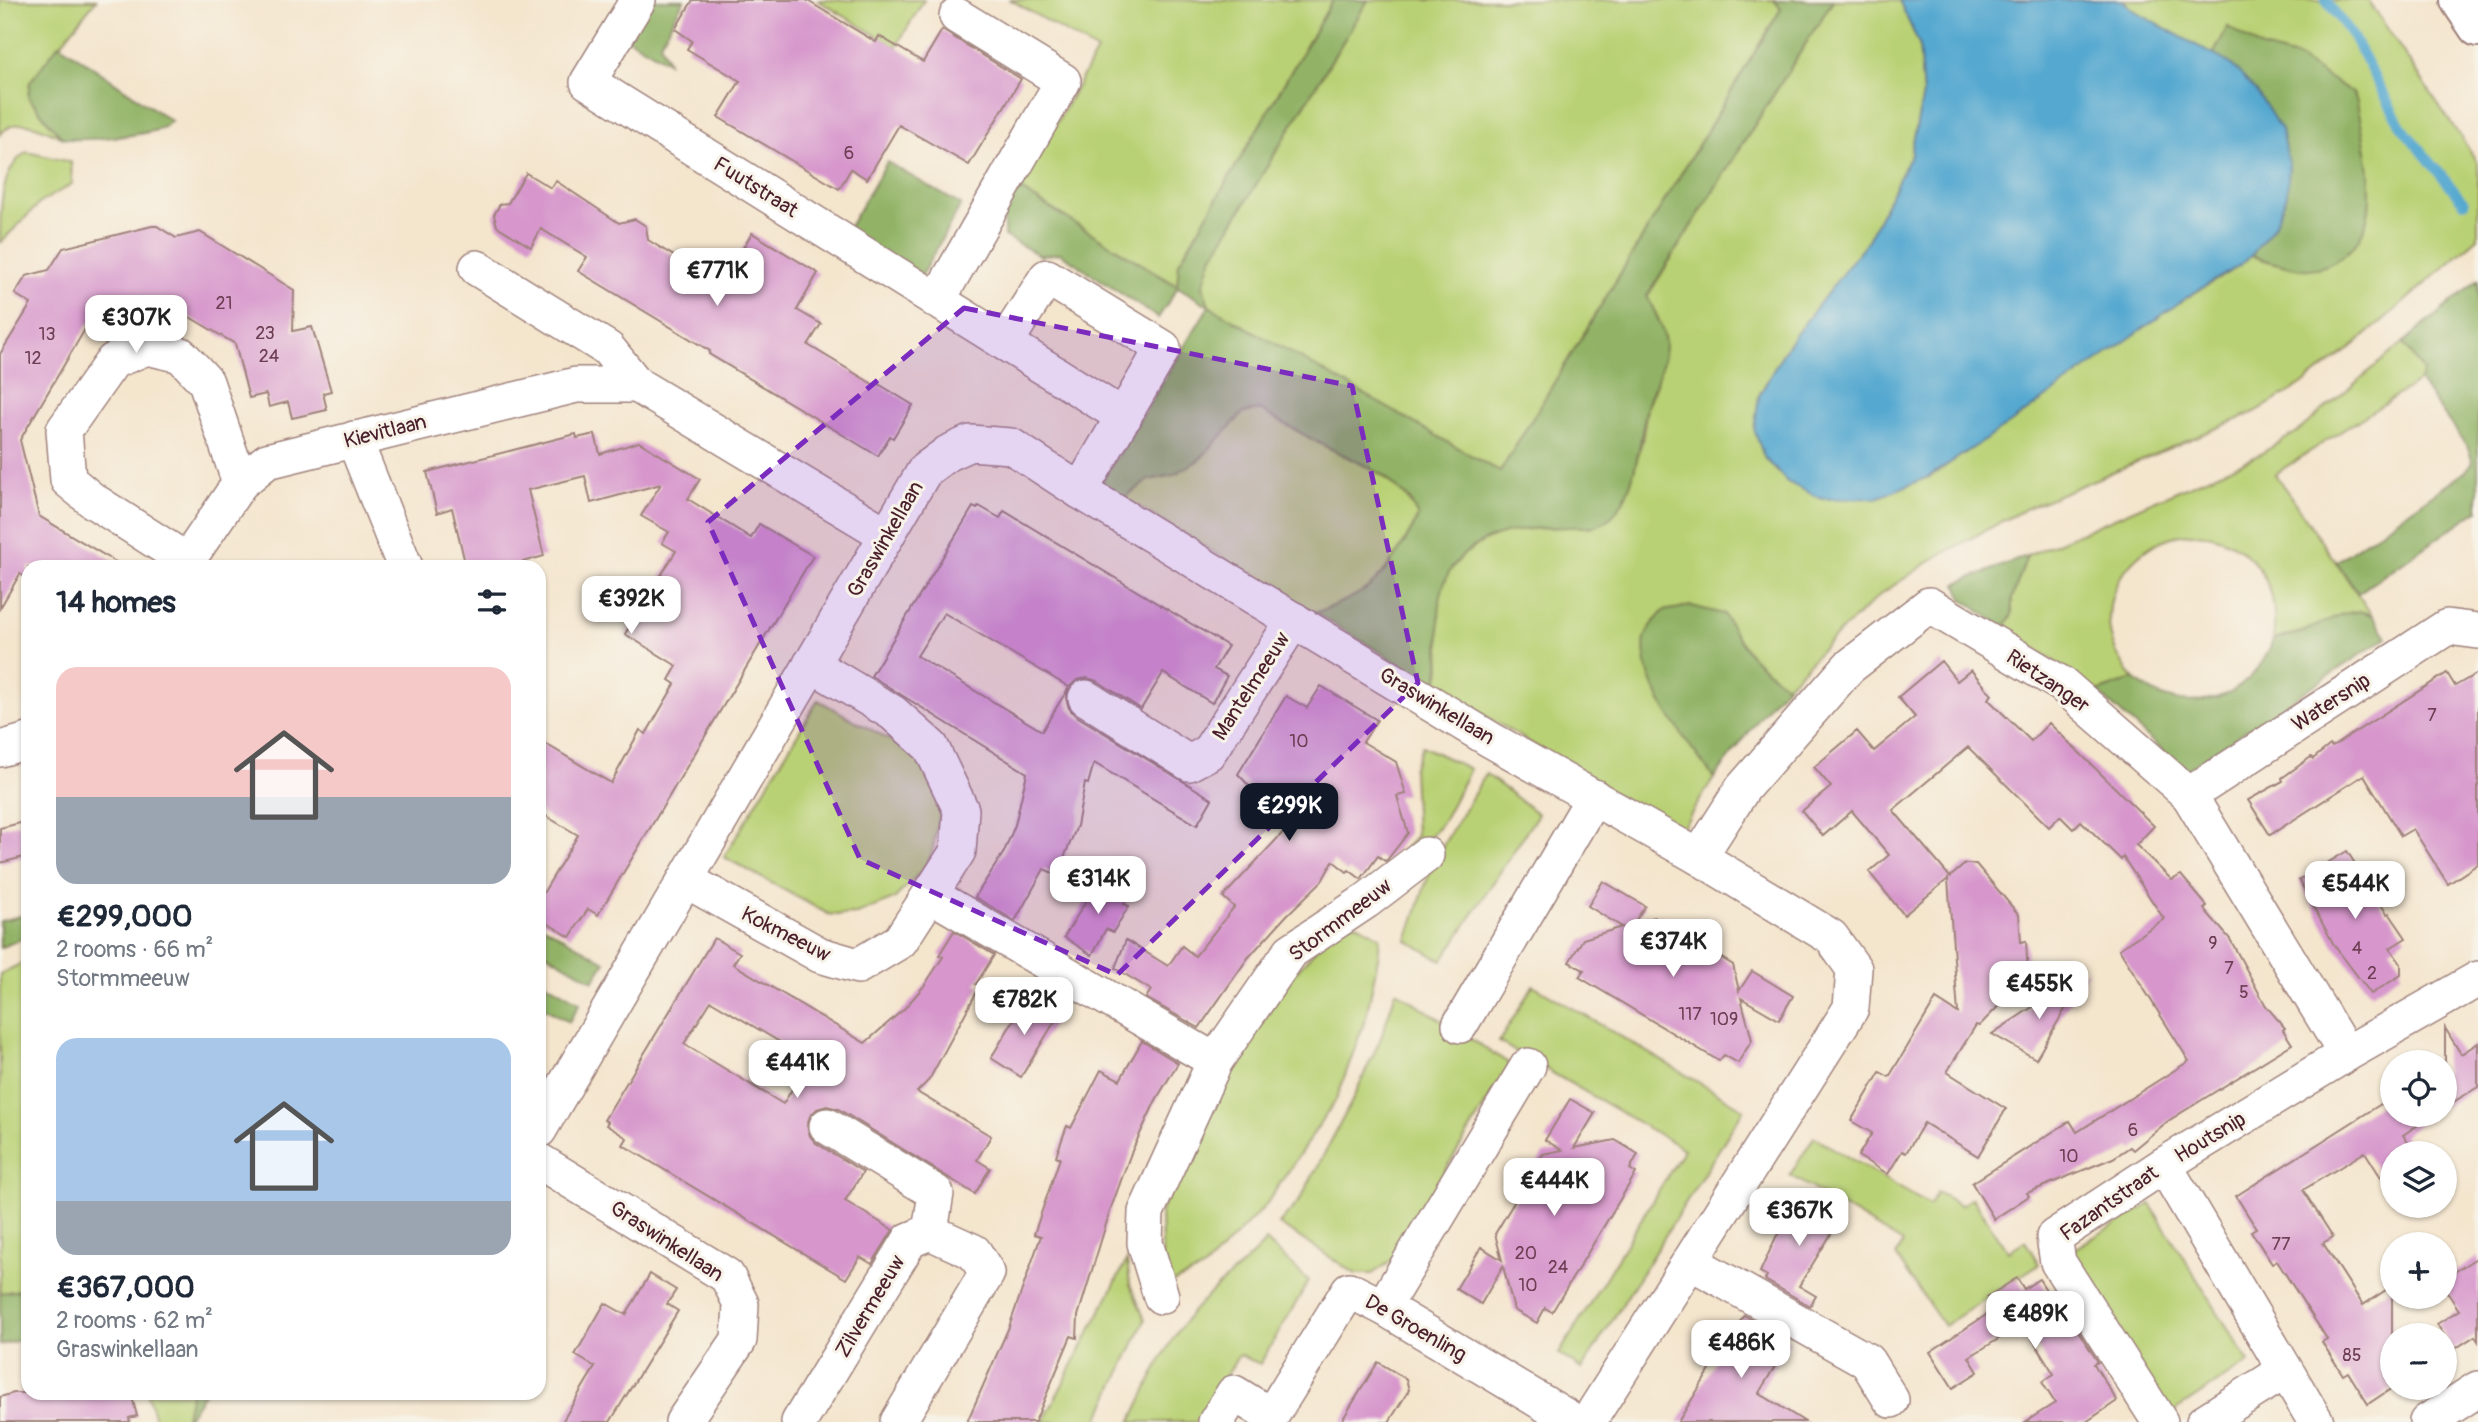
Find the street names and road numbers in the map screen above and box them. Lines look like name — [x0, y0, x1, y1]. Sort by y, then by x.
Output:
street label: Fuutstraat — [708, 151, 804, 224]
street label: Kievitlaan — [341, 408, 429, 455]
street label: Graswinkellaan — [841, 476, 930, 602]
street label: Mantelmeeuw — [1206, 627, 1296, 746]
street label: Rietzanger — [2001, 644, 2095, 719]
street label: Graswinkellaan — [1374, 661, 1499, 751]
street label: Watersnip — [2287, 667, 2376, 738]
street label: Stormmeeuw — [1283, 873, 1397, 968]
street label: Kokmeeuw — [737, 900, 835, 968]
street label: Houtsnip — [2170, 1106, 2251, 1169]
street label: Fazantstraat — [2055, 1159, 2164, 1247]
street label: Graswinkellaan — [605, 1195, 729, 1288]
street label: Zilvermeeuw — [829, 1250, 911, 1362]
street label: De Groenling — [1360, 1288, 1471, 1368]

